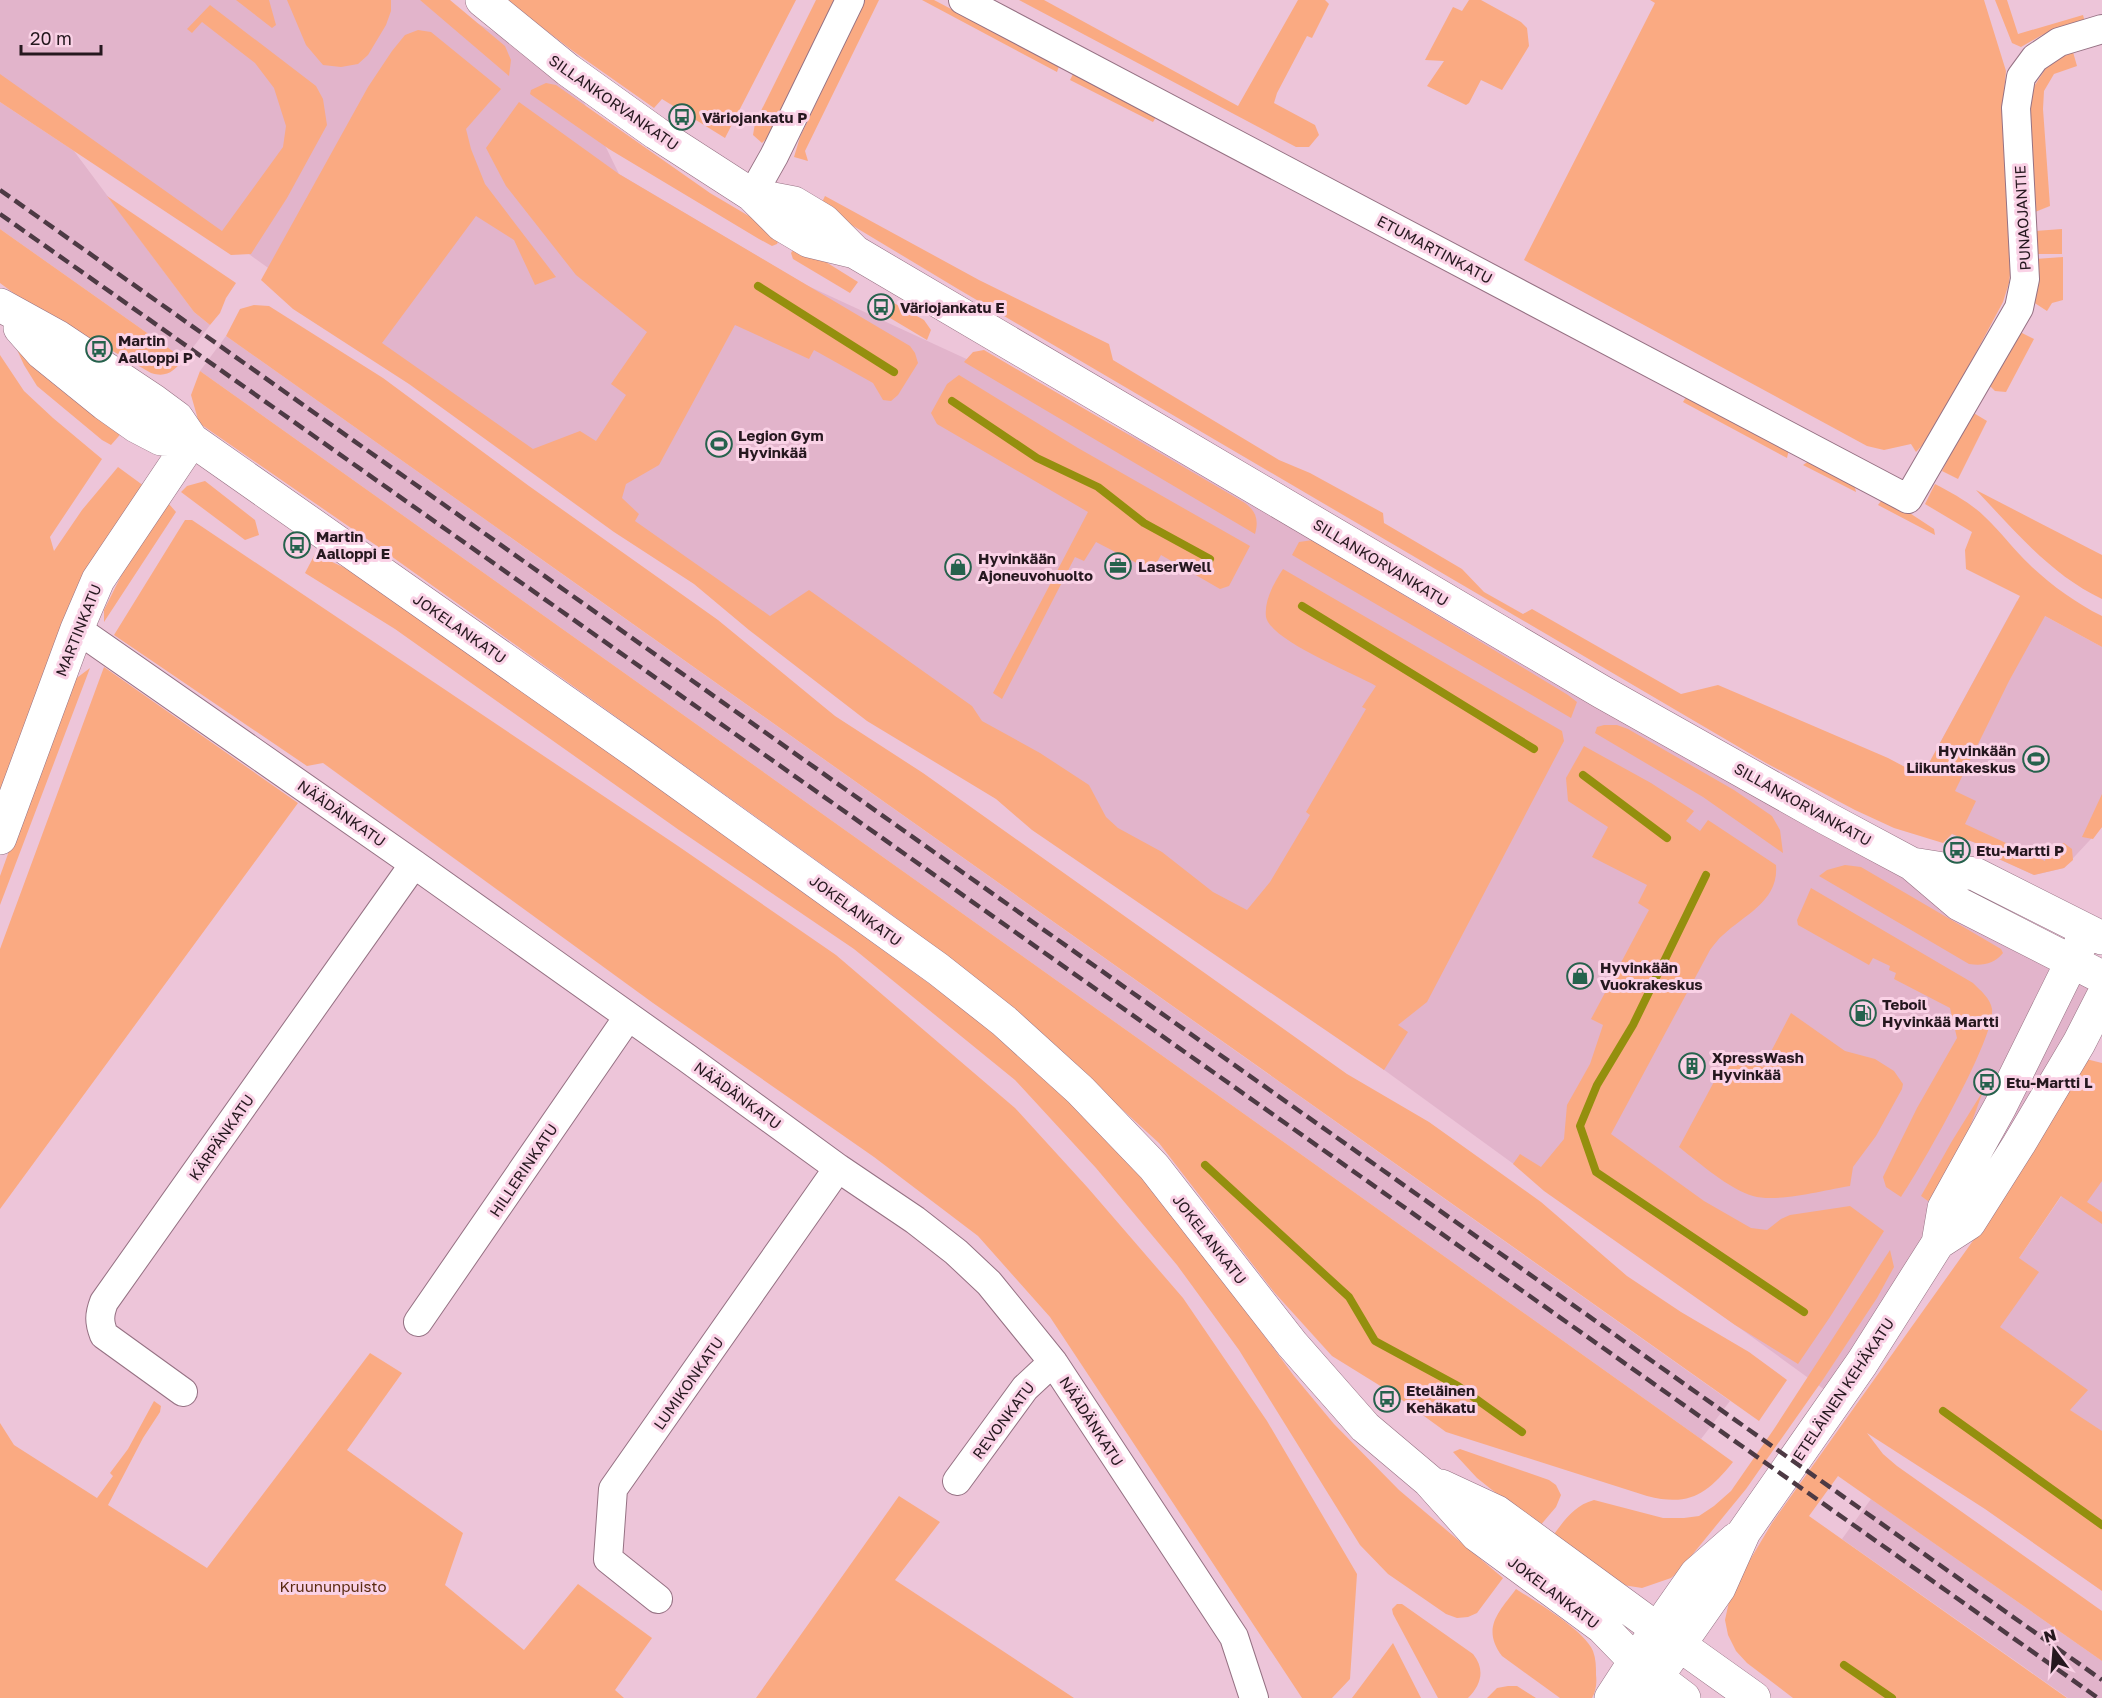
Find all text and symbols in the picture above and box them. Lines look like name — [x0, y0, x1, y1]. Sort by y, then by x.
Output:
scale bar — [21, 18, 100, 56]
text: 20 m — [30, 27, 72, 49]
street label: SILLANKORVANKATU — [546, 50, 682, 154]
bus stop icon: Väriojankatu P — [667, 102, 697, 132]
place label: Väriojankatu P — [702, 108, 807, 126]
street label: PUNAOJANTIE — [2010, 165, 2034, 271]
street label: ETUMARTINKATU — [1374, 211, 1496, 287]
bus stop icon: Väriojankatu E — [866, 292, 896, 322]
place label: Väriojankatu E — [900, 298, 1005, 316]
place label: Martin Aalloppi P — [118, 331, 193, 366]
bus stop icon: Martin Aalloppi P — [84, 334, 114, 364]
place label: Legion Gym Hyvinkää — [738, 426, 824, 461]
sports icon: Legion Gym Hyvinkää — [704, 429, 734, 459]
street label: SILLANKORVANKATU — [1310, 515, 1452, 609]
place label: Martin Aalloppi E — [316, 527, 390, 562]
bus stop icon: Martin Aalloppi E — [282, 530, 312, 560]
place label: Hyvinkään Ajoneuvohuolto — [978, 549, 1093, 584]
office icon: LaserWell — [1103, 551, 1133, 581]
shop icon: Hyvinkään Ajoneuvohuolto — [943, 552, 973, 582]
place label: LaserWell — [1138, 557, 1212, 575]
street label: MARTINKATU — [51, 581, 105, 679]
street label: JOKELANKATU — [410, 589, 510, 667]
place label: Hyvinkään Liikuntakeskus — [1906, 741, 2016, 776]
sports icon: Hyvinkään Liikuntakeskus — [2021, 744, 2051, 774]
street label: SILLANKORVANKATU — [1731, 759, 1875, 849]
street label: NÄÄDÄNKATU — [295, 776, 389, 850]
bus stop icon: Etu-Martti P — [1942, 835, 1972, 865]
place label: Etu-Martti P — [1976, 841, 2064, 859]
street label: JOKELANKATU — [807, 871, 905, 949]
place label: Hyvinkään Vuokrakeskus — [1600, 958, 1703, 993]
shop icon: Hyvinkään Vuokrakeskus — [1565, 961, 1595, 991]
place label: Teboil Hyvinkää Martti — [1882, 995, 1999, 1030]
fuel station icon: Teboil Hyvinkää Martti — [1848, 998, 1878, 1028]
place label: XpressWash Hyvinkää — [1712, 1048, 1804, 1083]
building icon: XpressWash Hyvinkää — [1677, 1051, 1707, 1081]
street label: NÄÄDÄNKATU — [691, 1057, 785, 1133]
bus stop icon: Etu-Martti L — [1972, 1067, 2002, 1097]
place label: Etu-Martti L — [2006, 1073, 2093, 1091]
street label: KÄRPÄNKATU — [185, 1091, 257, 1183]
street label: HILLERINKATU — [485, 1120, 561, 1220]
street label: JOKELANKATU — [1169, 1190, 1251, 1288]
street label: ETELÄINEN KEHÄKATU — [1789, 1314, 1897, 1464]
street label: LUMIKONKATU — [649, 1333, 727, 1433]
street label: NÄÄDÄNKATU — [1056, 1373, 1128, 1469]
street label: REVONKATU — [968, 1378, 1038, 1462]
place label: Eteläinen Kehäkatu — [1406, 1381, 1475, 1416]
bus stop icon: Eteläinen Kehäkatu — [1372, 1384, 1402, 1414]
street label: JOKELANKATU — [1505, 1552, 1603, 1632]
park label: Kruununpuisto — [279, 1577, 387, 1595]
north arrow — [2024, 1620, 2084, 1680]
text: N — [2041, 1624, 2058, 1647]

